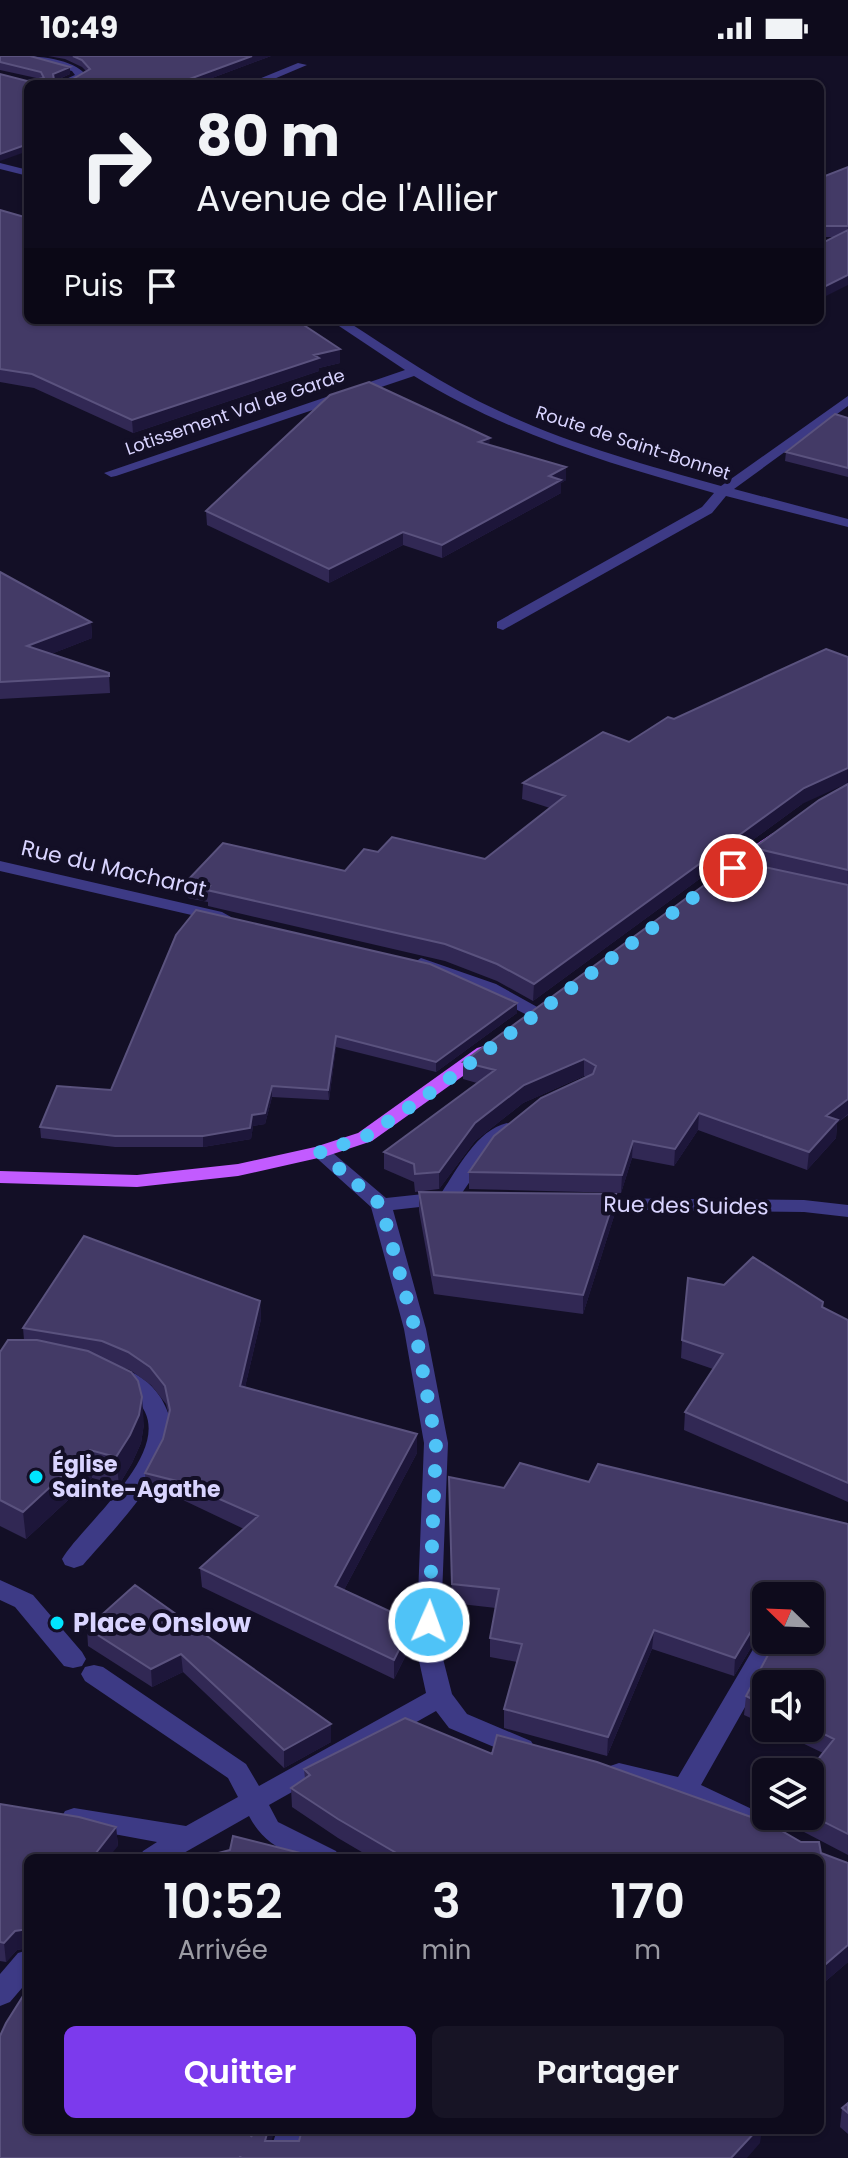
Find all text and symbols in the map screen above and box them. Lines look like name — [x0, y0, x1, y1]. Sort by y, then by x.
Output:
text: 10:49 — [40, 6, 118, 49]
text: 80 m — [196, 97, 340, 176]
icon: right — [64, 112, 168, 216]
text: Avenue de l'Allier — [196, 173, 498, 224]
text: Puis — [64, 264, 124, 307]
icon: arrive — [140, 264, 184, 308]
street label: Lotissement Val de Garde — [122, 362, 348, 461]
street label: Route de Saint-Bonnet — [533, 399, 734, 486]
street label: Rue du Macharat — [18, 832, 209, 905]
pin — [699, 834, 767, 902]
icon: arrive — [711, 846, 755, 890]
street label: Rue des Suides — [603, 1189, 769, 1222]
place label: Église Sainte-Agathe — [52, 1449, 220, 1505]
marker: Église Sainte-Agathe — [27, 1468, 45, 1486]
position arrow — [387, 1580, 471, 1664]
north arrow — [752, 1582, 824, 1654]
map controls — [752, 1582, 824, 1830]
place label: Place Onslow — [73, 1605, 252, 1641]
marker: Place Onslow — [48, 1614, 66, 1632]
button: sound — [752, 1670, 824, 1742]
button: layers — [752, 1758, 824, 1830]
text: 10:52 — [163, 1868, 282, 1935]
text: 3 — [432, 1868, 461, 1935]
text: 170 — [610, 1868, 685, 1935]
text: Arrivée — [178, 1932, 268, 1968]
text: min — [421, 1932, 471, 1968]
text: m — [634, 1932, 661, 1968]
button: Quitter — [64, 2026, 416, 2118]
button: Partager — [432, 2026, 784, 2118]

